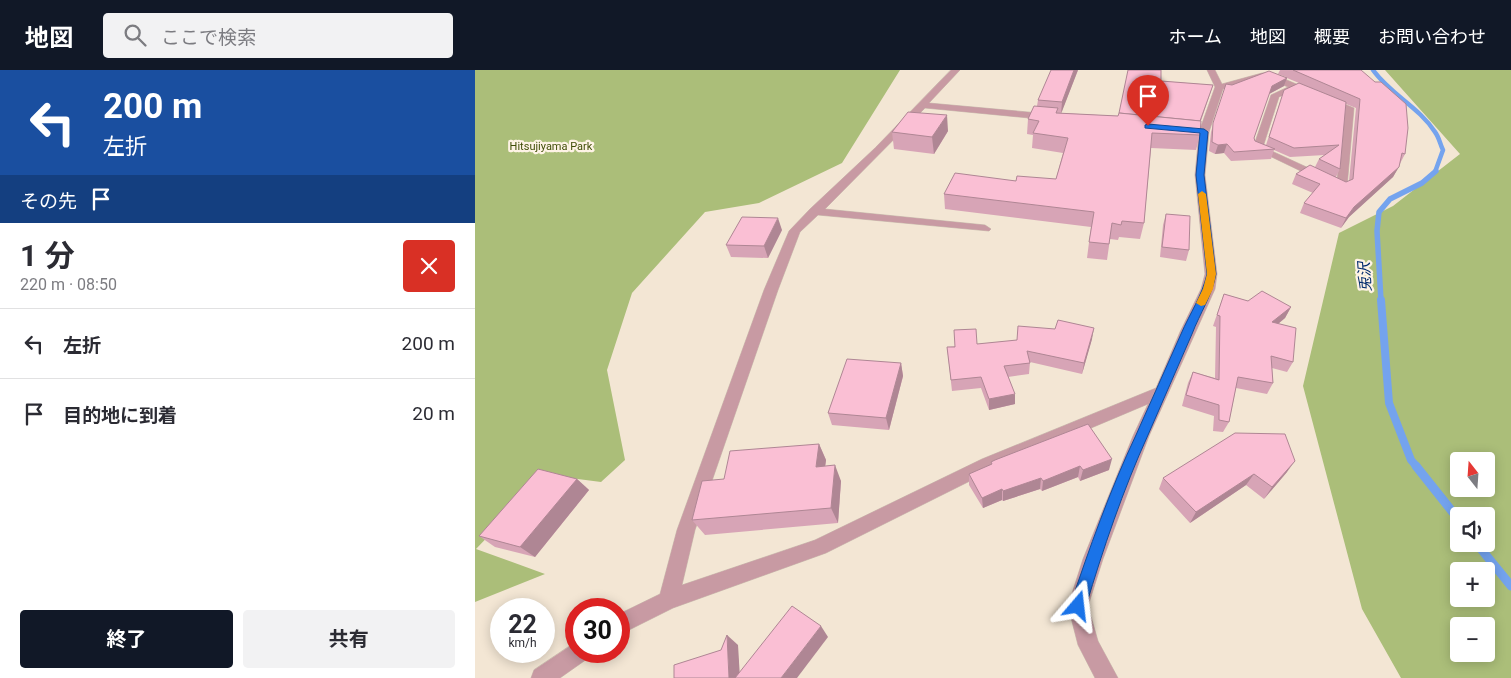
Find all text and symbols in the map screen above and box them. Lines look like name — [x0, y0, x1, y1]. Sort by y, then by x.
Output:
search box — [103, 13, 453, 58]
icon: search — [121, 21, 149, 49]
text: 地図 — [25, 24, 73, 52]
text: ここで検索 — [161, 26, 256, 49]
text: ホーム — [1169, 26, 1222, 47]
text: 地図 — [1250, 26, 1286, 47]
text: 概要 — [1314, 26, 1350, 47]
text: お問い合わせ — [1378, 26, 1486, 47]
pin — [1127, 75, 1169, 126]
icon: arrive — [1134, 82, 1162, 110]
text: 200 m — [103, 86, 202, 127]
icon: left — [20, 90, 85, 155]
text: 左折 — [103, 134, 147, 159]
park label: Hitsujiyama Park — [510, 140, 593, 153]
icon: arrive — [87, 185, 115, 213]
text: その先 — [20, 190, 77, 213]
text: 1 分 — [20, 238, 75, 273]
button: close — [403, 240, 455, 292]
water label: 兎沢 — [1355, 259, 1375, 293]
text: 220 m · 08:50 — [20, 275, 117, 294]
icon: left — [20, 330, 48, 358]
text: 200 m — [402, 332, 455, 355]
text: 左折 — [63, 334, 101, 357]
icon: arrive — [20, 400, 48, 428]
text: 20 m — [412, 402, 455, 425]
text: 目的地に到着 — [63, 404, 177, 427]
north arrow — [1450, 452, 1495, 498]
map controls — [1450, 452, 1495, 662]
button: sound — [1450, 507, 1495, 552]
button: + — [1450, 562, 1495, 607]
position arrow — [1051, 579, 1103, 631]
speed limit sign: 30 — [565, 598, 630, 663]
button: 終了 — [20, 610, 233, 668]
button: 共有 — [243, 610, 455, 668]
text: 22 — [508, 610, 537, 639]
button: − — [1450, 617, 1495, 662]
text: km/h — [508, 636, 537, 650]

